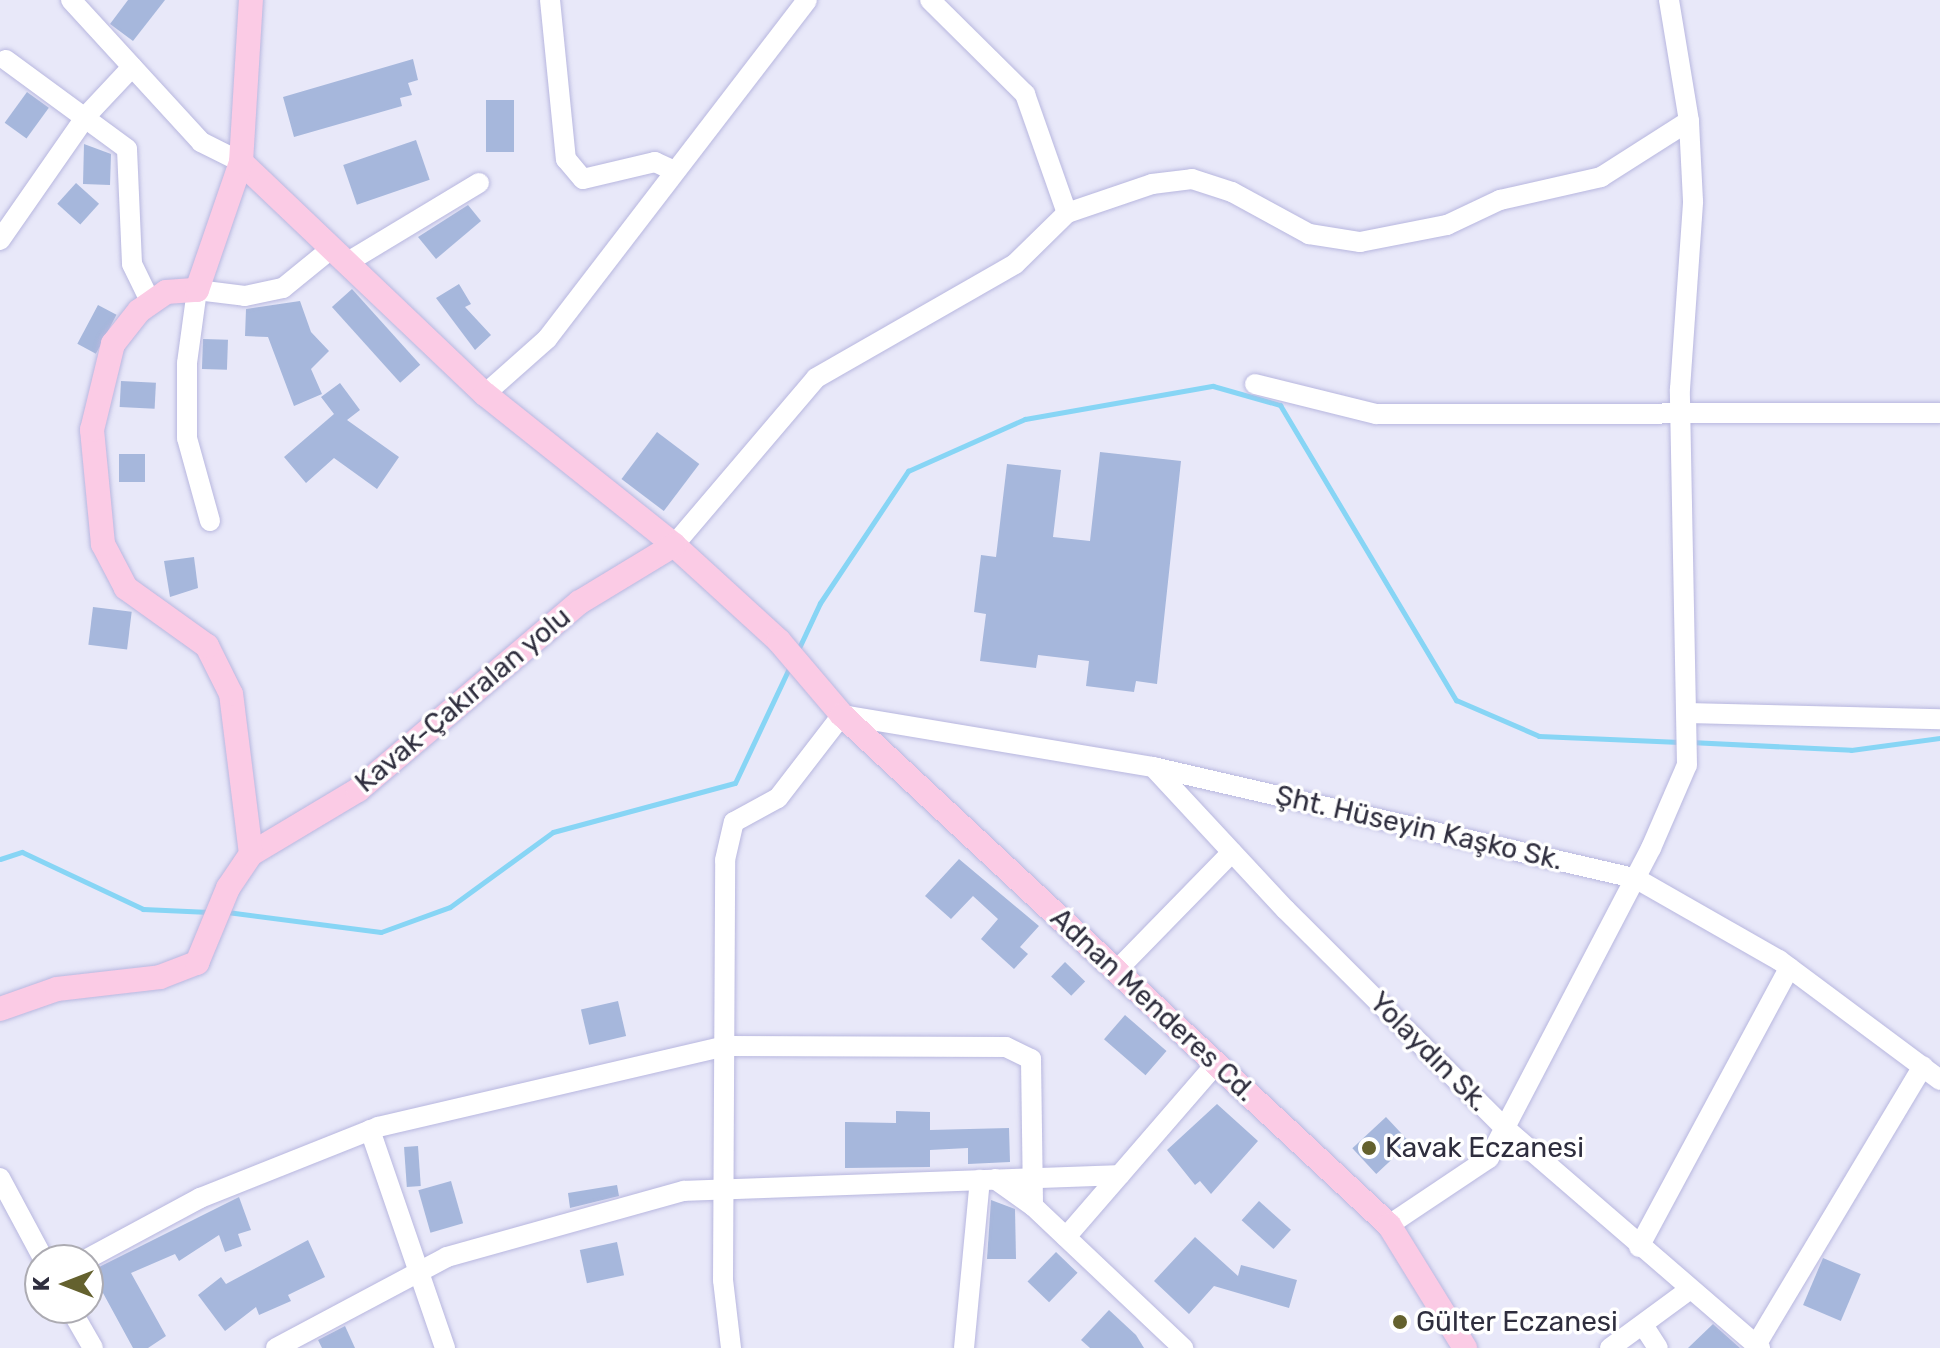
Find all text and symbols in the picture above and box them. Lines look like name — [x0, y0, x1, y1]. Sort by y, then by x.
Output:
street label: Kavak-Çakıralan yolu — [348, 600, 578, 800]
street label: Şht. Hüseyin Kaşko Sk. — [1272, 779, 1566, 877]
street label: Adnan Menderes Cd. — [1043, 901, 1263, 1109]
street label: Yolaydın Sk. — [1362, 985, 1496, 1119]
place label: Kavak Eczanesi — [1385, 1131, 1584, 1165]
marker: Kavak Eczanesi — [1360, 1139, 1378, 1157]
north arrow — [24, 1244, 104, 1324]
text: K — [28, 1277, 55, 1291]
place label: Gülter Eczanesi — [1416, 1305, 1619, 1339]
marker: Gülter Eczanesi — [1391, 1313, 1409, 1331]

